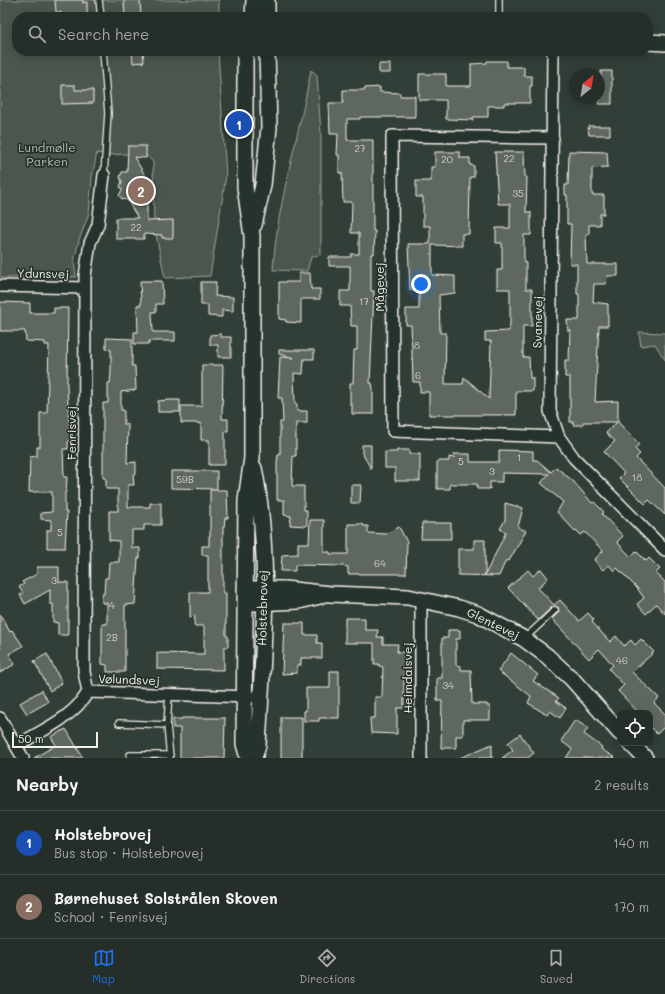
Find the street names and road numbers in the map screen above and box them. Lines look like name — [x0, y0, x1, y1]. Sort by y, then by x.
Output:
street label: Mågevej — [371, 262, 387, 312]
street label: Ydunsvej — [17, 265, 69, 281]
street label: Svanevej — [529, 296, 545, 348]
street label: Fenrisvej — [63, 406, 79, 460]
street label: Holstebrovej — [253, 570, 271, 646]
street label: Glentevej — [465, 604, 522, 643]
street label: Heimdalsvej — [399, 643, 415, 713]
street label: Vølundsvej — [98, 670, 160, 688]

